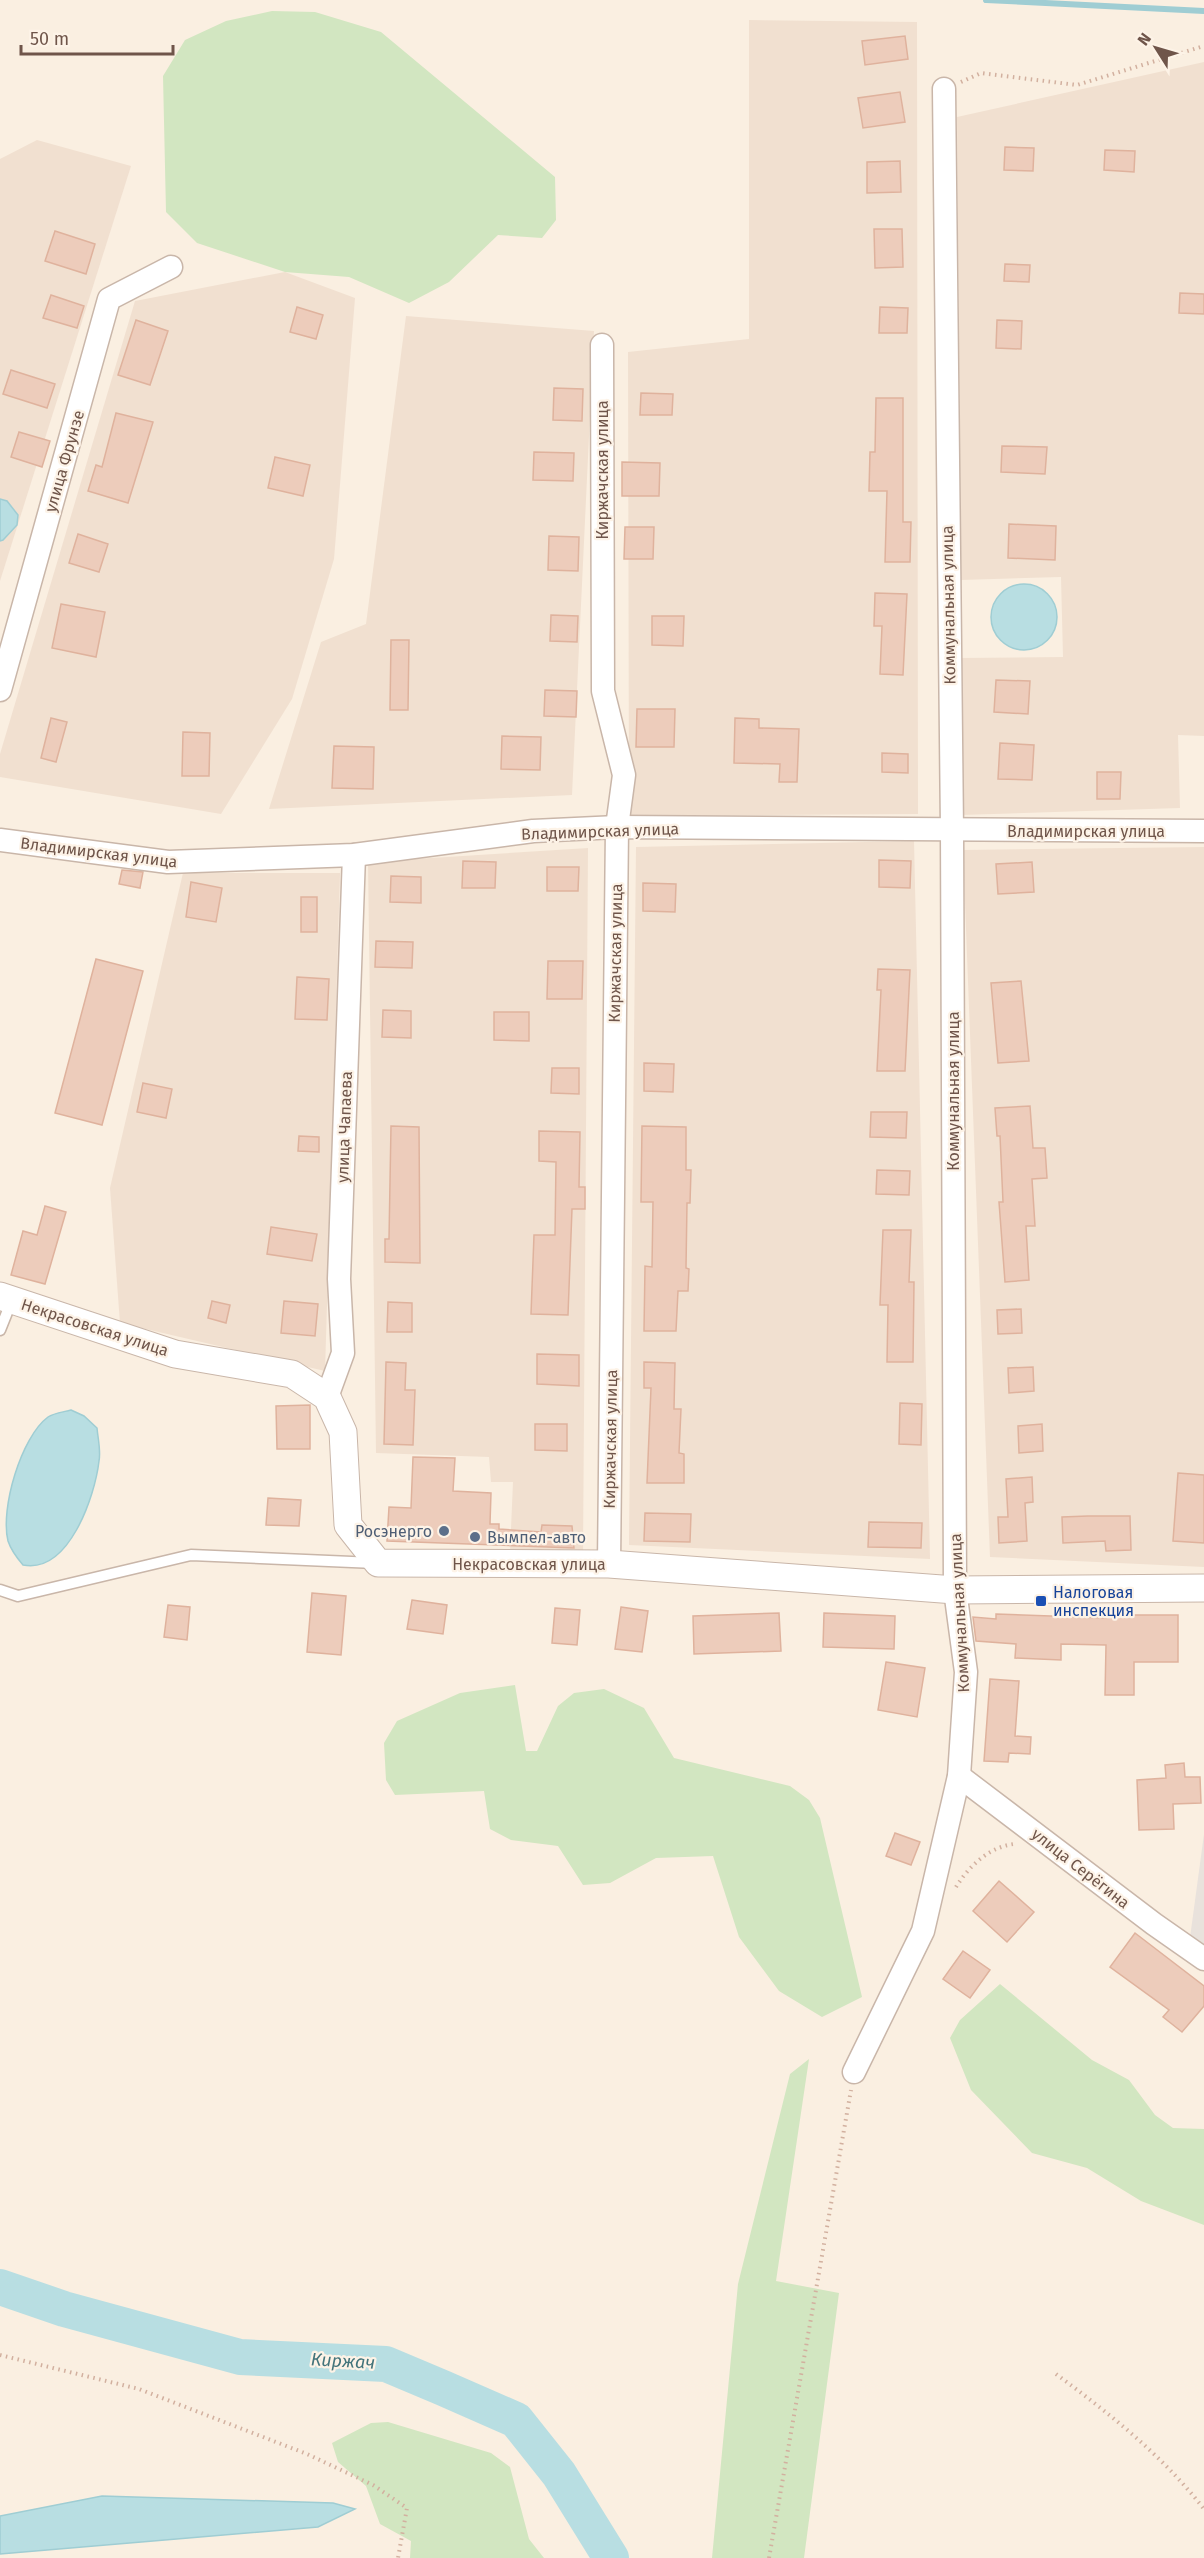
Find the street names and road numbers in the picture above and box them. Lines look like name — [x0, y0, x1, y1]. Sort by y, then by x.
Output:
street label: Киржачская улица — [593, 400, 612, 540]
street label: улица Фрунзе — [41, 408, 88, 514]
street label: Коммунальная улица — [938, 525, 959, 685]
street label: Владимирская улица — [521, 819, 679, 844]
street label: Владимирская улица — [1007, 822, 1165, 841]
street label: Владимирская улица — [19, 833, 179, 872]
street label: Киржачская улица — [605, 883, 626, 1023]
street label: Коммунальная улица — [944, 1011, 963, 1171]
street label: улица Чапаева — [333, 1071, 356, 1183]
street label: Некрасовская улица — [19, 1295, 171, 1360]
street label: Киржачская улица — [600, 1369, 621, 1509]
street label: Коммунальная улица — [946, 1533, 973, 1693]
street label: Некрасовская улица — [452, 1555, 606, 1574]
street label: улица Серёгина — [1028, 1824, 1133, 1913]

